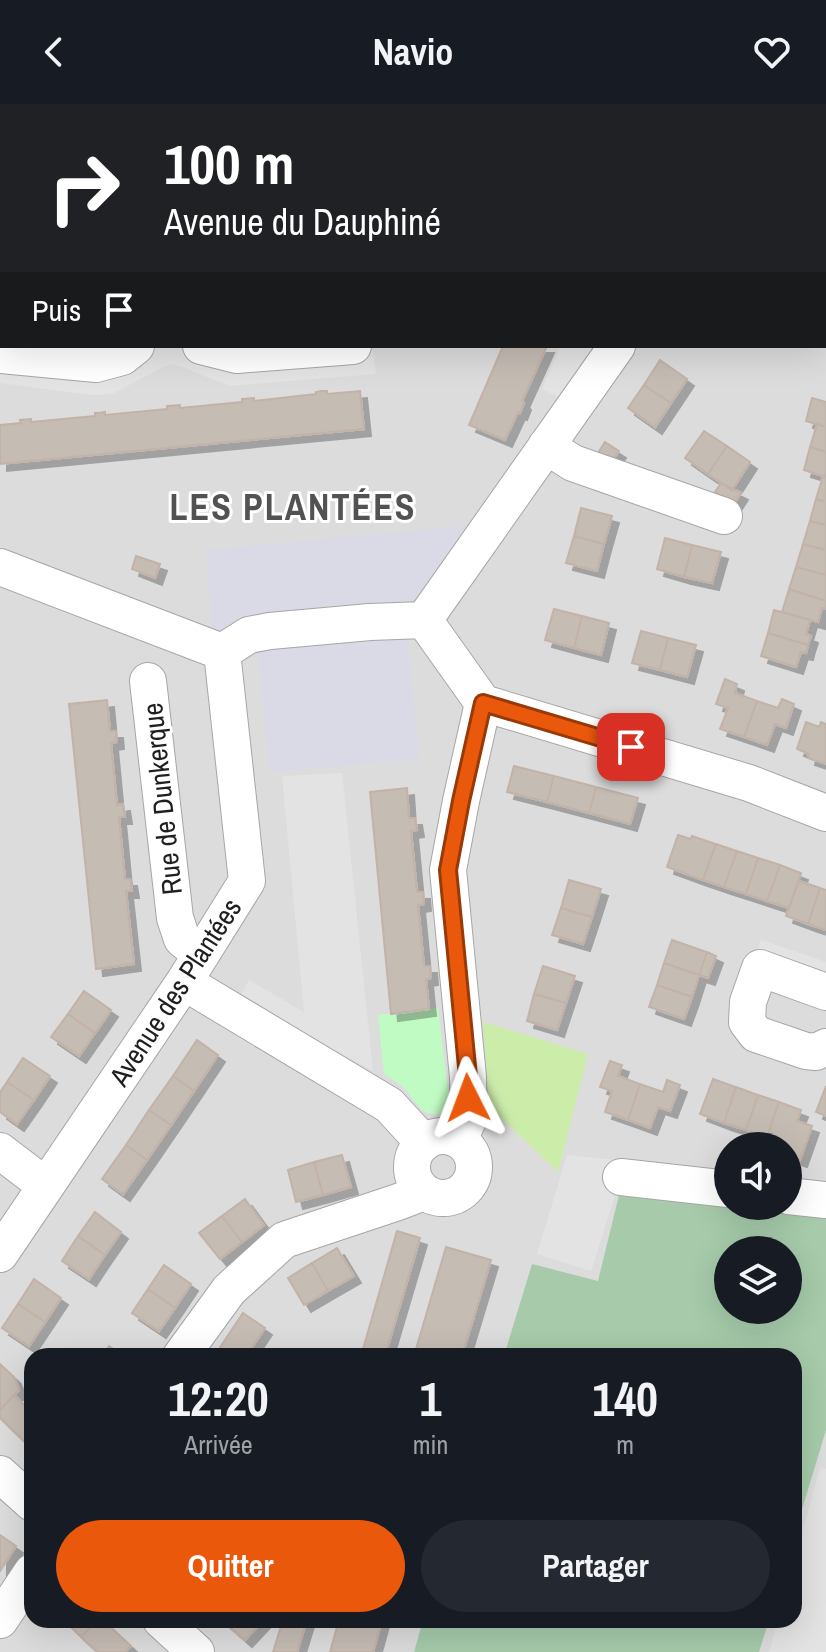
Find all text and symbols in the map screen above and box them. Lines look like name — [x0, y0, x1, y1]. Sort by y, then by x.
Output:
text: Navio — [373, 28, 453, 76]
icon: back — [32, 30, 76, 74]
icon: heart — [750, 30, 794, 74]
text: 100 m — [164, 126, 294, 201]
icon: right — [32, 136, 136, 240]
text: Avenue du Dauphiné — [164, 198, 441, 246]
icon: arrive — [97, 288, 141, 332]
text: Puis — [32, 290, 81, 330]
district label: LES PLANTÉES — [169, 483, 417, 531]
street label: Rue de Dunkerque — [133, 701, 191, 897]
pin — [597, 713, 665, 781]
icon: arrive — [609, 725, 653, 769]
street label: Avenue des Plantées — [100, 891, 250, 1094]
position arrow — [426, 1056, 510, 1140]
map controls — [714, 1132, 802, 1324]
button: sound — [714, 1132, 802, 1220]
button: layers — [714, 1236, 802, 1324]
text: 12:20 — [168, 1366, 269, 1431]
text: 1 — [420, 1366, 441, 1431]
text: 140 — [592, 1366, 658, 1431]
text: Arrivée — [184, 1427, 253, 1462]
text: min — [413, 1427, 448, 1462]
text: m — [616, 1427, 634, 1462]
button: Quitter — [56, 1520, 405, 1612]
button: Partager — [421, 1520, 770, 1612]

